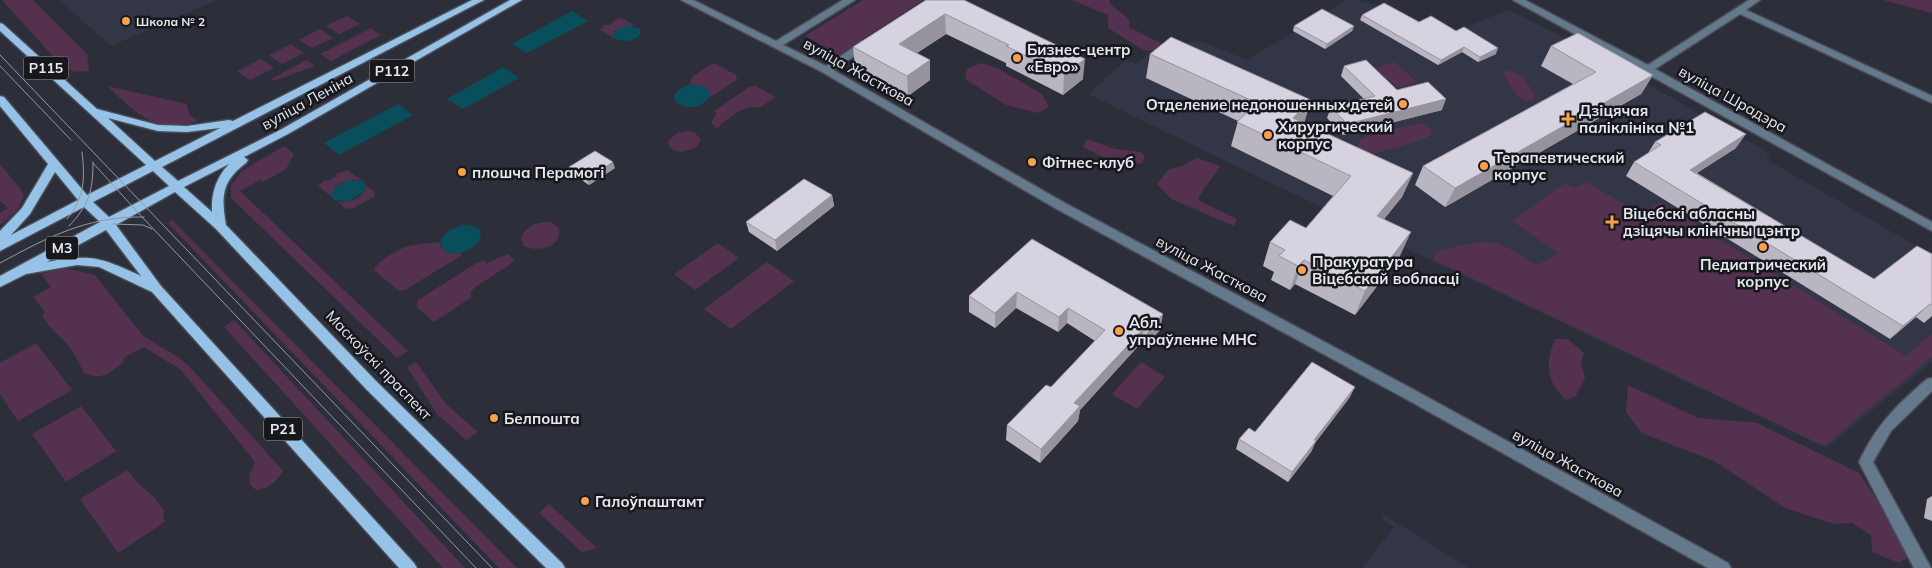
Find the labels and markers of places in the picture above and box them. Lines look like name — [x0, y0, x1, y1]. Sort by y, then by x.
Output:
place label: Школа № 2 — [136, 14, 205, 29]
marker: Школа № 2 — [120, 15, 132, 27]
place label: Бизнес-центр «Евро» — [1027, 40, 1131, 76]
marker: Бизнес-центр «Евро» — [1011, 52, 1023, 64]
place label: Отделение недоношенных детей — [1146, 95, 1393, 114]
marker: Отделение недоношенных детей — [1397, 98, 1409, 110]
place label: Дзіцячая паліклініка №1 — [1579, 101, 1694, 137]
marker: Дзіцячая паліклініка №1 — [1561, 112, 1575, 126]
place label: Хирургический корпус — [1277, 117, 1393, 153]
marker: Хирургический корпус — [1262, 129, 1274, 141]
place label: Терапевтический корпус — [1494, 148, 1625, 184]
place label: Фітнес-клуб — [1042, 153, 1134, 172]
marker: Фітнес-клуб — [1026, 156, 1038, 168]
marker: Терапевтический корпус — [1478, 160, 1490, 172]
place label: плошча Перамогі — [472, 163, 604, 182]
marker: плошча Перамогі — [456, 166, 468, 178]
place label: Віцебскі абласны дзіцячы клінічны цэнтр — [1623, 204, 1800, 240]
marker: Віцебскі абласны дзіцячы клінічны цэнтр — [1605, 215, 1619, 229]
marker: Педиатрический корпус — [1757, 241, 1769, 253]
place label: Пракуратура Віцебскай вобласці — [1312, 252, 1460, 288]
place label: Педиатрический корпус — [1700, 255, 1826, 291]
marker: Пракуратура Віцебскай вобласці — [1296, 264, 1308, 276]
place label: Абл. упраўленне МНС — [1129, 313, 1257, 349]
marker: Абл. упраўленне МНС — [1113, 325, 1125, 337]
place label: Белпошта — [504, 409, 580, 428]
marker: Белпошта — [488, 412, 500, 424]
place label: Галоўпаштамт — [595, 492, 704, 511]
marker: Галоўпаштамт — [579, 495, 591, 507]

